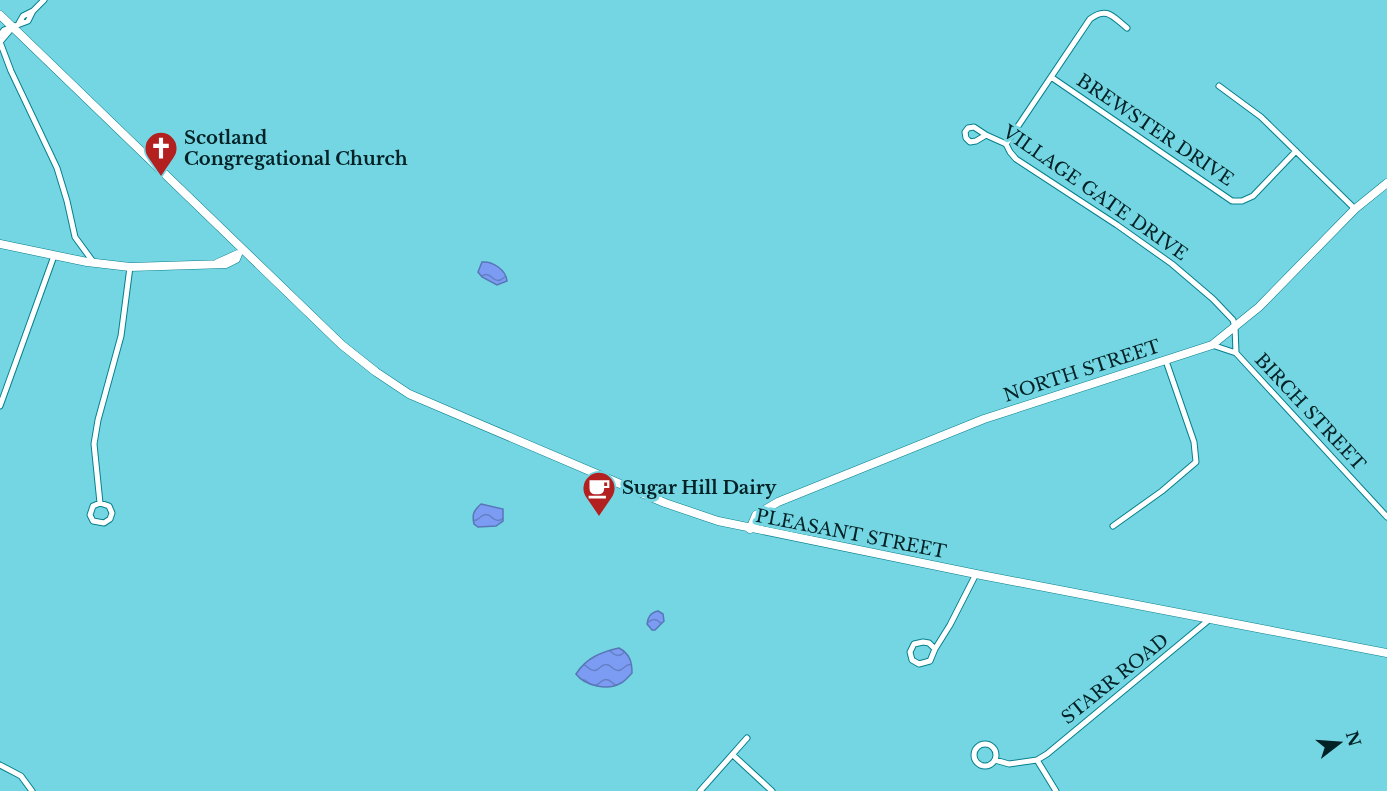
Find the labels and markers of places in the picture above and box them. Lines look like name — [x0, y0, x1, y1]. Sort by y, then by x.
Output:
place label: Scotland Congregational Church — [184, 127, 408, 170]
church icon: Scotland Congregational Church — [143, 130, 179, 177]
cafe icon: Sugar Hill Dairy — [581, 470, 617, 517]
place label: Sugar Hill Dairy — [622, 477, 777, 499]

